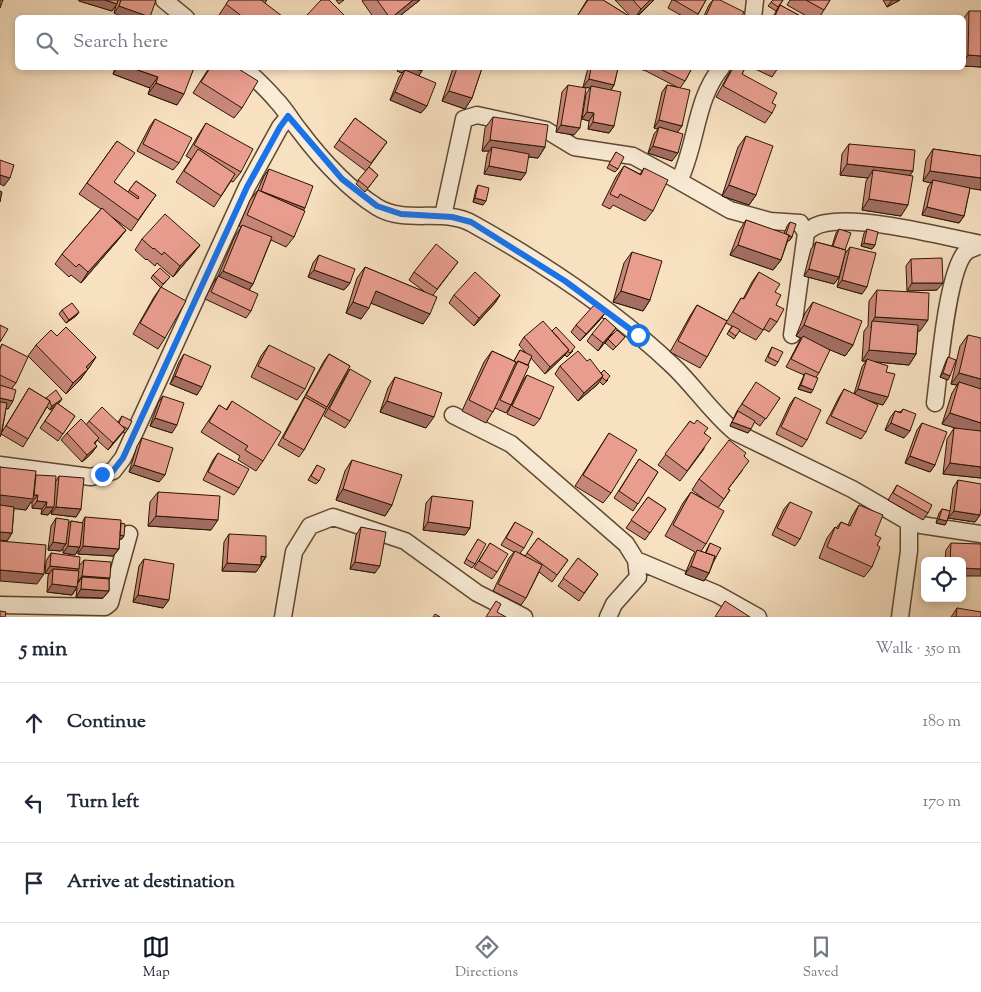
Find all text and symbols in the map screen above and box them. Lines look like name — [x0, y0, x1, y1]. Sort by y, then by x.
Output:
search box — [15, 15, 966, 70]
icon: search — [33, 29, 61, 57]
text: Search here — [73, 29, 168, 56]
route start — [627, 324, 650, 347]
route end — [91, 463, 114, 486]
map controls — [921, 557, 966, 602]
button: locate — [921, 557, 966, 602]
text: 5 min — [20, 635, 67, 665]
text: Walk · 350 m — [876, 638, 961, 661]
icon: ahead — [20, 709, 48, 737]
text: Continue — [67, 709, 146, 736]
text: 180 m — [922, 711, 961, 734]
icon: left — [20, 789, 48, 817]
text: Turn left — [67, 789, 139, 816]
text: 170 m — [923, 791, 961, 814]
icon: arrive — [20, 869, 48, 897]
text: Arrive at destination — [67, 869, 235, 896]
tab: Map — [142, 933, 170, 983]
tab: Directions — [455, 933, 518, 983]
tab: Saved — [803, 933, 839, 983]

